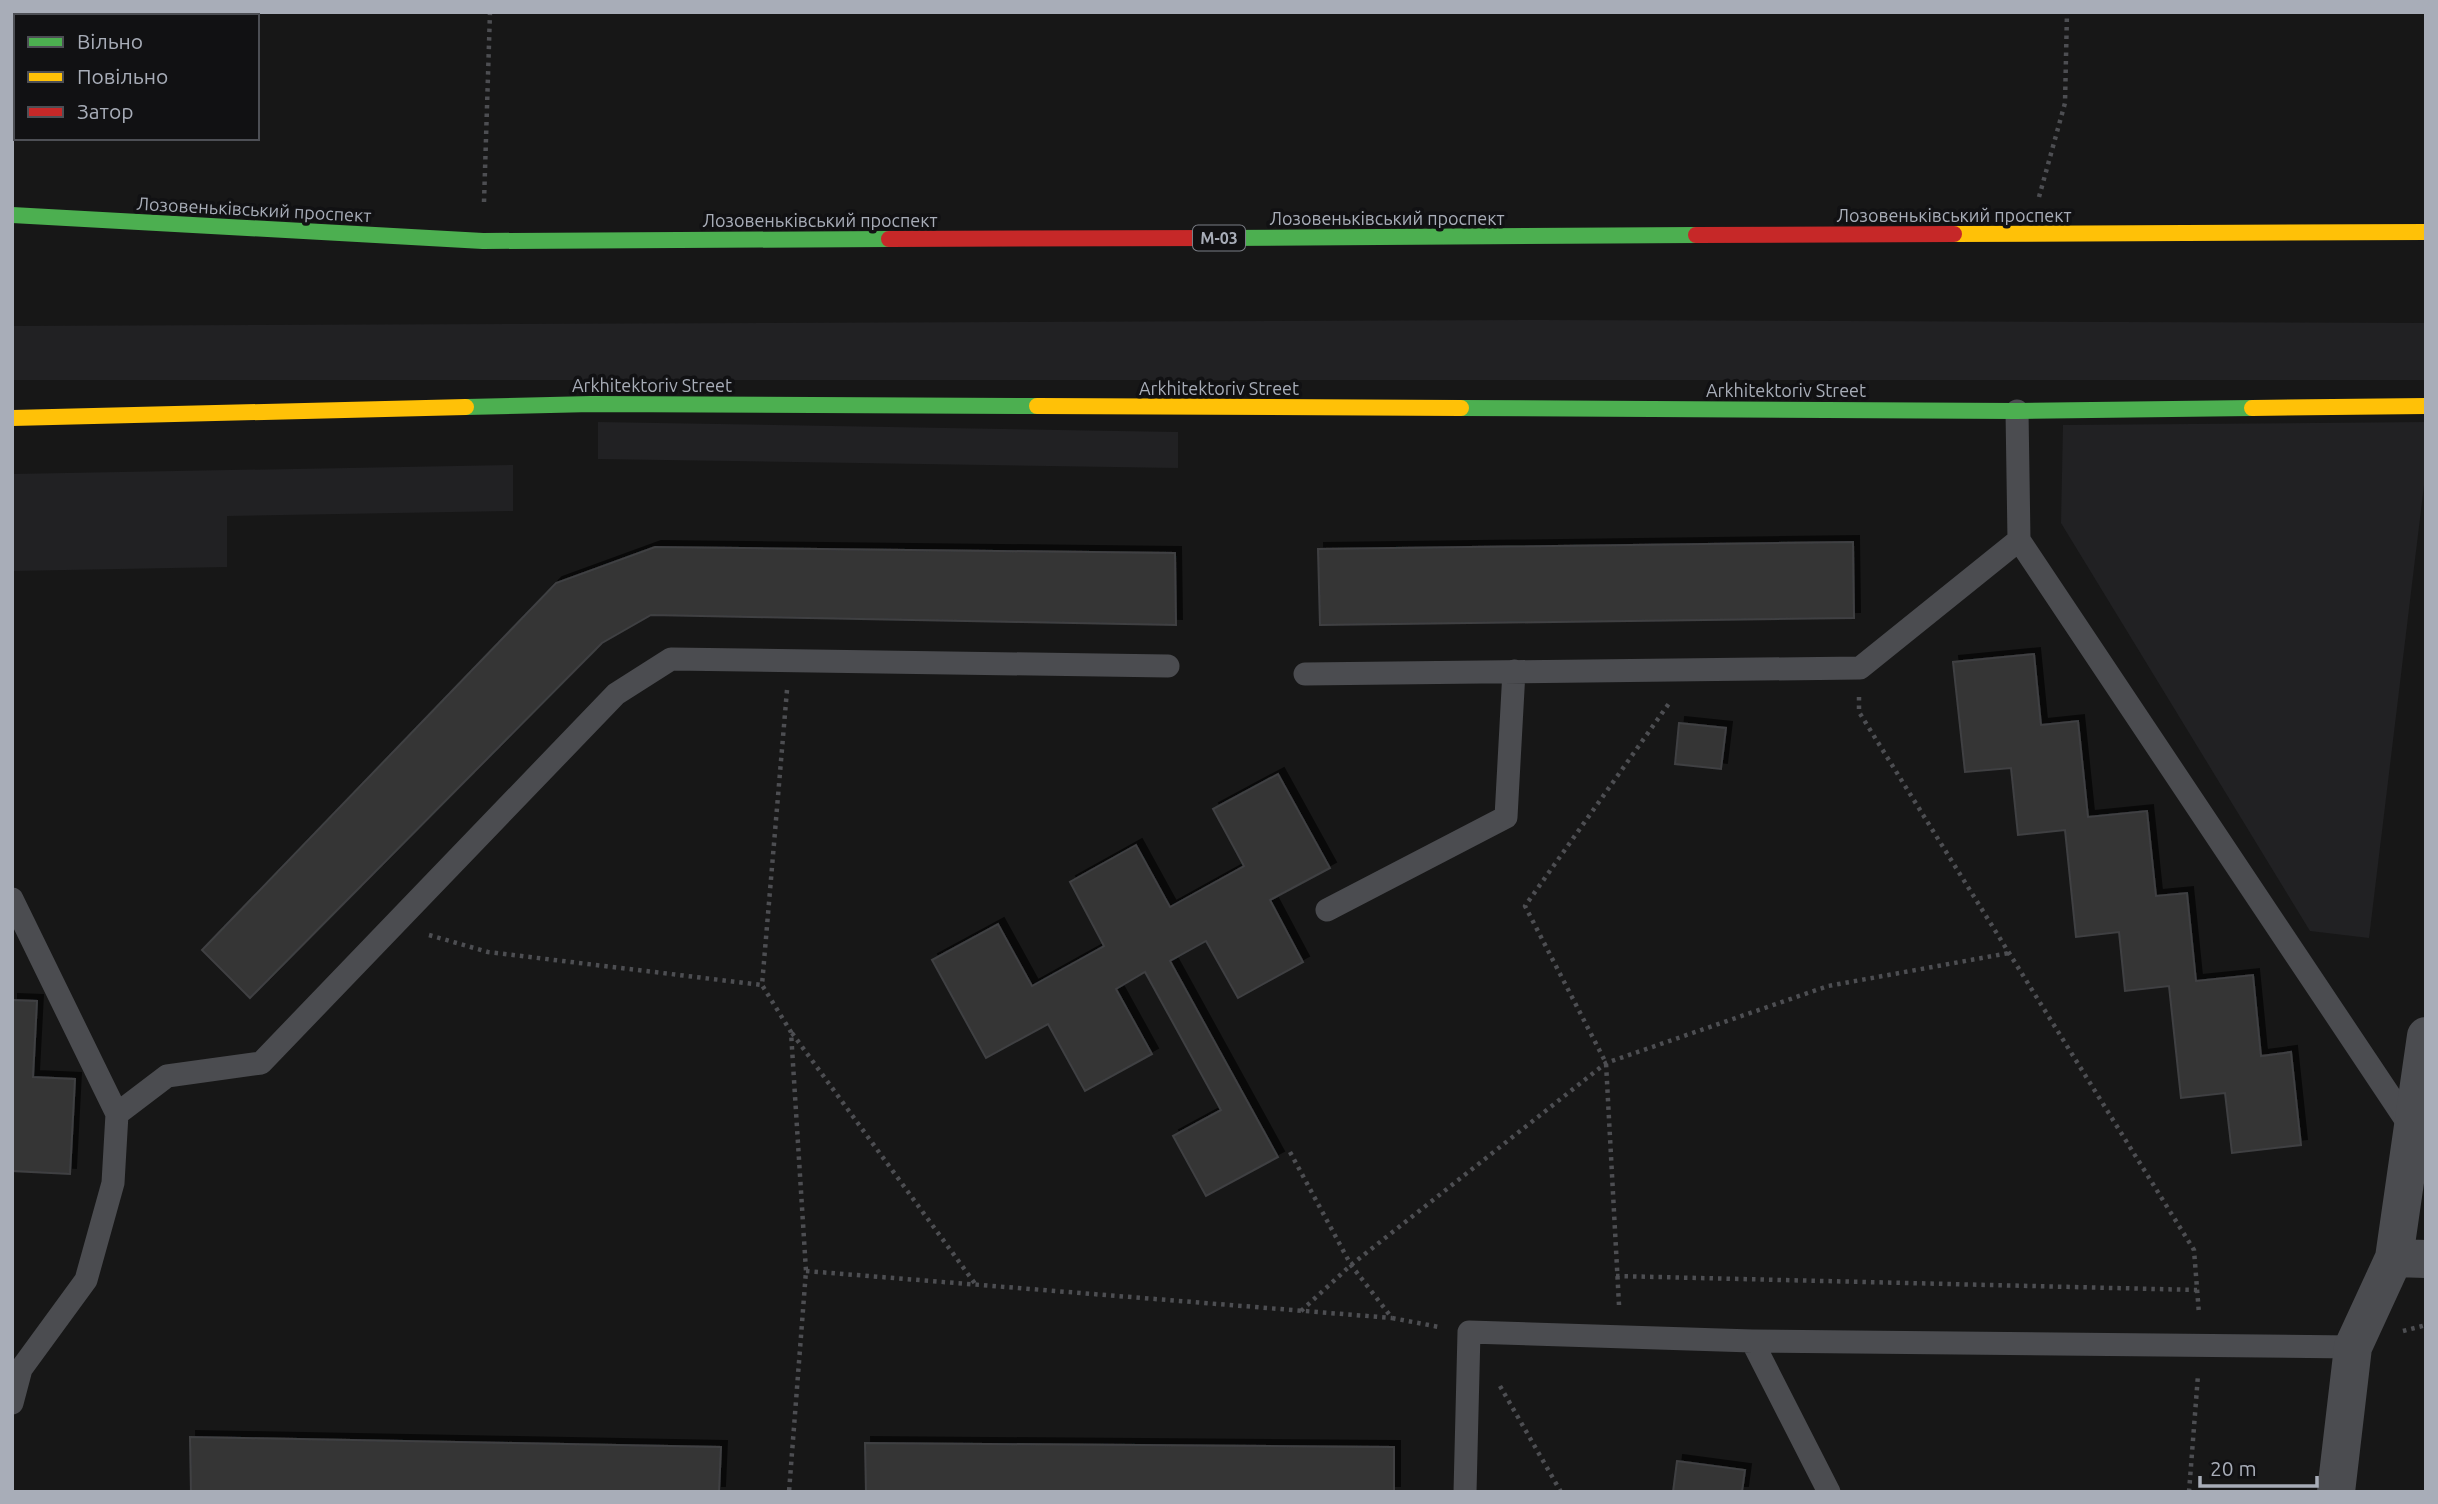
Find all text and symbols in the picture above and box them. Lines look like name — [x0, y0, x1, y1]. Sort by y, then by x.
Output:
legend — [14, 14, 259, 140]
text: Вільно — [77, 29, 143, 53]
text: Повільно — [77, 64, 168, 88]
text: Затор — [77, 99, 133, 123]
street label: Лозовеньківський проспект — [136, 193, 372, 225]
street label: Лозовеньківський проспект — [1836, 205, 2072, 225]
street label: Лозовеньківський проспект — [1269, 208, 1505, 228]
street label: Лозовеньківський проспект — [702, 210, 938, 230]
road number: М-03 — [1193, 226, 1245, 250]
street label: Arkhitektoriv Street — [572, 375, 732, 395]
street label: Arkhitektoriv Street — [1139, 378, 1299, 398]
street label: Arkhitektoriv Street — [1706, 380, 1866, 400]
scale bar — [2200, 1444, 2317, 1488]
text: 20 m — [2210, 1456, 2257, 1480]

